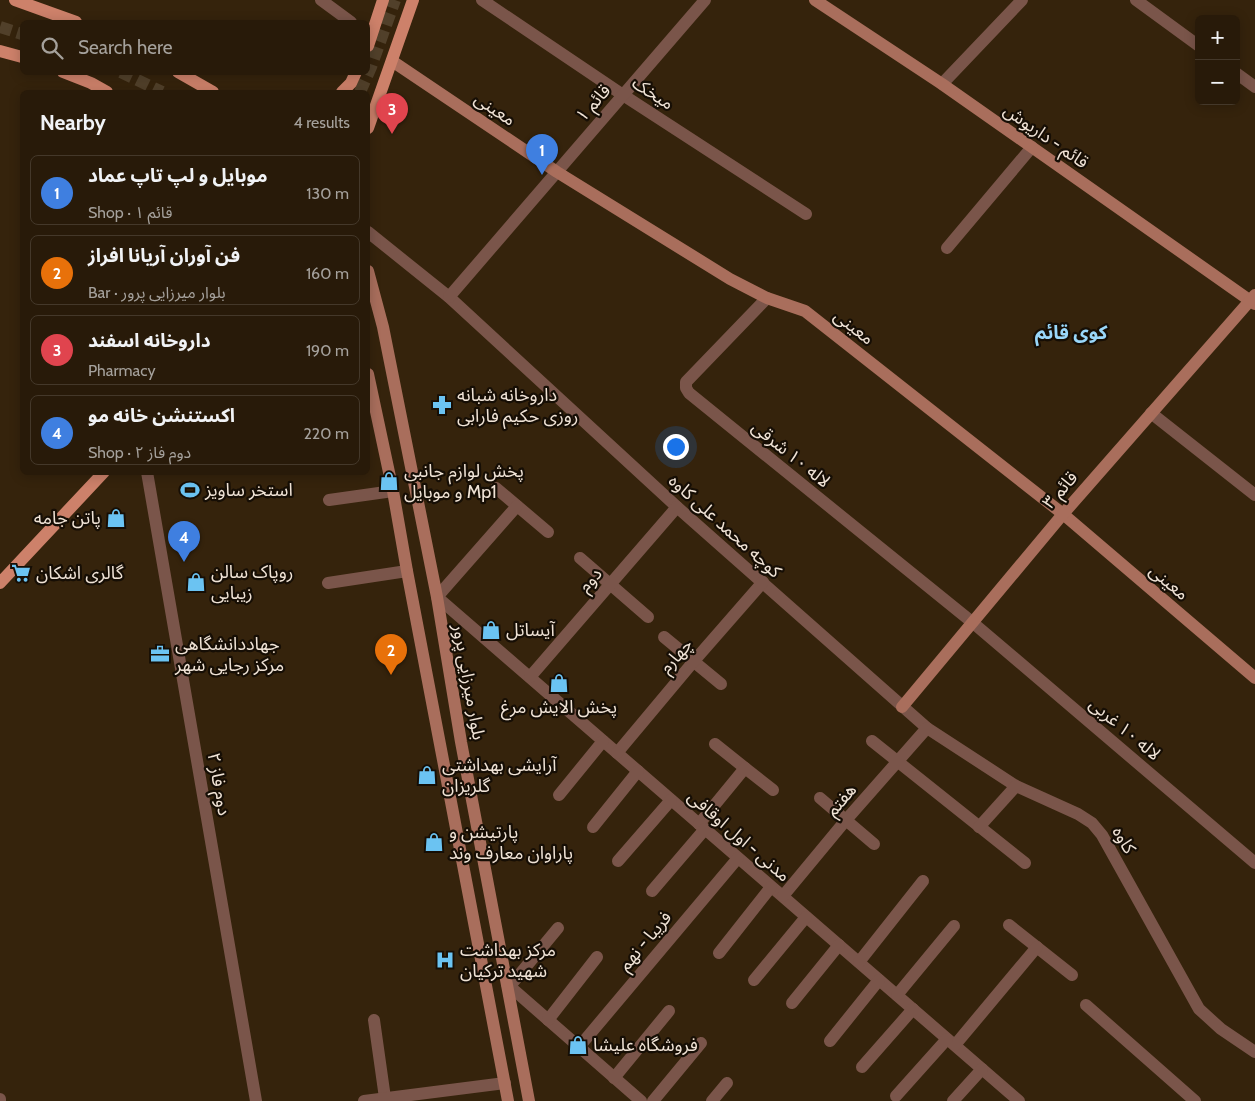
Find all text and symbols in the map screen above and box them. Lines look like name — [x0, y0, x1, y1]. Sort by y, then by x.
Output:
map controls — [1195, 15, 1240, 105]
button: + — [1195, 15, 1240, 60]
search box — [20, 20, 370, 75]
icon: search — [38, 34, 66, 62]
text: Search here — [78, 36, 172, 59]
button: − — [1195, 60, 1240, 105]
street label: میخک — [628, 71, 678, 115]
street label: قائم ۱ — [571, 80, 617, 128]
street label: معینی — [470, 87, 520, 131]
pin: 3 — [376, 93, 408, 134]
street label: قائم - داریوش — [998, 99, 1093, 175]
text: Nearby — [40, 110, 106, 135]
text: 4 results — [293, 113, 350, 132]
pin: 1 — [526, 134, 558, 175]
text: موبایل و لپ تاپ عماد — [88, 164, 267, 187]
text: 1 — [54, 184, 60, 203]
text: 130 m — [306, 184, 349, 203]
text: Shop · قائم ۱ — [88, 203, 173, 222]
text: فن آوران آریانا افراز — [88, 244, 240, 267]
text: 2 — [53, 264, 61, 283]
text: 160 m — [306, 264, 349, 283]
text: Bar · بلوار میرزایی پرور — [88, 283, 226, 302]
street label: معینی — [830, 304, 878, 350]
district label: کوی قائم — [1035, 321, 1108, 347]
text: داروخانه اسفند — [88, 329, 211, 352]
text: 3 — [53, 341, 61, 360]
text: 190 m — [306, 341, 349, 360]
text: Pharmacy — [88, 361, 156, 380]
place label: داروخانه شبانه روزی حکیم فارابی — [457, 384, 578, 429]
pharmacy icon: داروخانه شبانه روزی حکیم فارابی — [431, 394, 453, 416]
text: اکستنشن خانه مو — [88, 404, 235, 427]
street label: لاله ۱۰ شرقی — [747, 416, 835, 492]
text: 4 — [52, 424, 62, 443]
text: 220 m — [303, 424, 349, 443]
your location — [663, 434, 689, 460]
text: Shop · دوم فاز ۲ — [88, 443, 191, 462]
place label: پخش لوازم جانبی و موبایل Mp1 — [404, 460, 524, 503]
street label: قائم ۳ — [1038, 467, 1084, 515]
shop icon: پخش لوازم جانبی و موبایل Mp1 — [378, 470, 400, 492]
street label: کوچه محمد علی کاوه — [664, 470, 786, 583]
sports icon: استخر ساویز — [179, 479, 201, 501]
place label: استخر ساویز — [204, 479, 293, 501]
place label: پاتن جامه — [34, 507, 101, 529]
shop icon: پاتن جامه — [105, 507, 127, 529]
pin: 4 — [168, 521, 200, 562]
street label: معینی — [1145, 559, 1193, 605]
place label: روپاک سالن زیبایی — [211, 561, 293, 604]
supermarket icon: گالری اشکان — [10, 562, 32, 584]
place label: گالری اشکان — [36, 562, 124, 584]
street label: دوم — [573, 563, 609, 599]
shop icon: روپاک سالن زیبایی — [185, 571, 207, 593]
shop icon: آیساتل — [480, 619, 502, 641]
place label: آیساتل — [506, 619, 555, 641]
street label: بلوار میرزایی پرور — [448, 621, 490, 742]
place label: جهاددانشگاهی مرکز رجایی شهر — [174, 633, 284, 676]
pin: 2 — [375, 634, 407, 675]
street label: چهارم — [655, 634, 700, 680]
office icon: جهاددانشگاهی مرکز رجایی شهر — [149, 643, 171, 665]
shop icon: پخش الایش مرغ — [548, 672, 570, 694]
street label: لاله ۱۰ غربی — [1085, 693, 1165, 765]
place label: پخش الایش مرغ — [501, 696, 617, 721]
street label: دوم فاز ۲ — [200, 751, 235, 818]
place label: آرایشی بهداشتی گلریزان — [442, 754, 557, 797]
shop icon: آرایشی بهداشتی گلریزان — [416, 764, 438, 786]
street label: هفتم — [821, 779, 863, 822]
street label: مدنی - اول اوقافی — [683, 785, 795, 887]
place label: پارتیشن و پاراوان معارف وند — [449, 821, 573, 864]
street label: کاوه — [1107, 822, 1141, 858]
shop icon: پارتیشن و پاراوان معارف وند — [423, 831, 445, 853]
street label: فریبا - نهم — [614, 907, 678, 977]
place label: مرکز بهداشت شهید ترکیان — [460, 939, 556, 982]
hospital icon: مرکز بهداشت شهید ترکیان — [434, 949, 456, 971]
shop icon: فروشگاه علیشا — [567, 1034, 589, 1056]
place label: فروشگاه علیشا — [593, 1034, 698, 1056]

